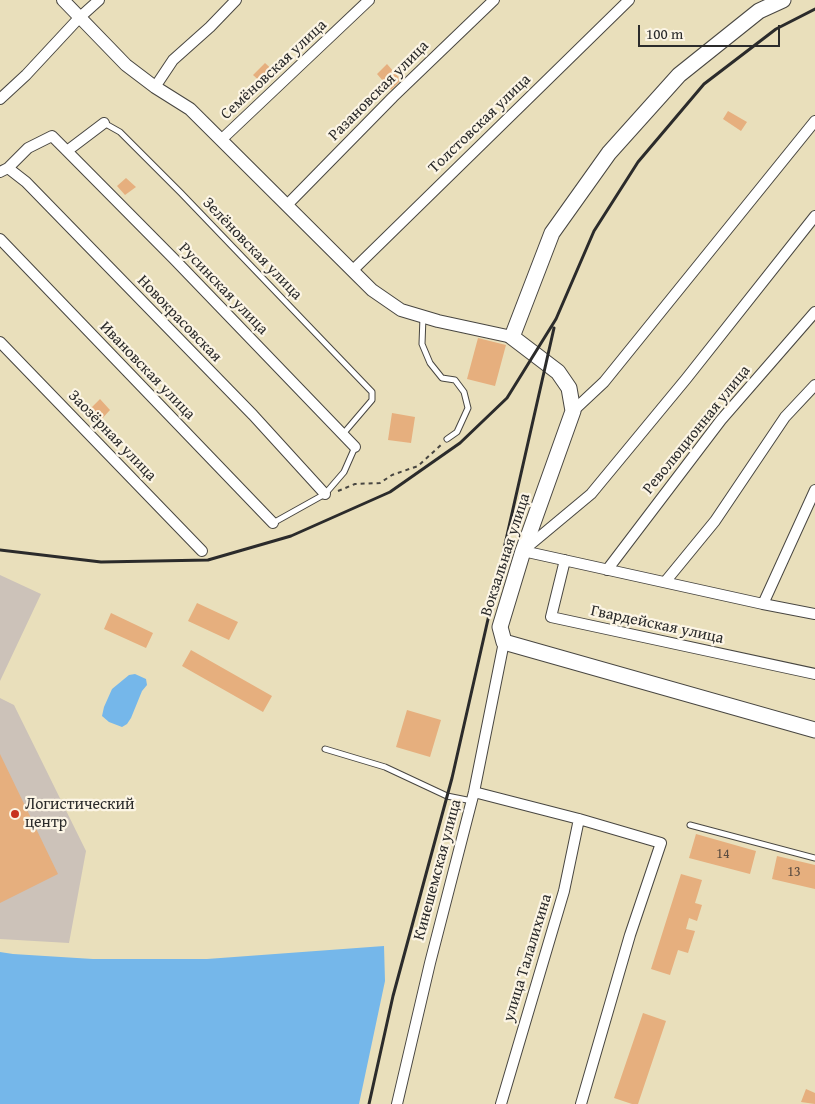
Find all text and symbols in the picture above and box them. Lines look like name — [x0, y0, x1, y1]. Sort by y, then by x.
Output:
scale bar — [640, 15, 782, 47]
street label: Семёновская улица — [217, 16, 331, 124]
text: 100 m — [646, 23, 683, 44]
street label: Разановская улица — [325, 37, 433, 145]
street label: Толстовская улица — [425, 70, 535, 178]
street label: Зелёновская улица — [198, 194, 306, 304]
street label: Русинская улица — [174, 239, 272, 339]
street label: Новокрасовская — [133, 271, 225, 367]
street label: Ивановская улица — [95, 318, 199, 424]
street label: Революционная улица — [639, 362, 755, 498]
street label: Заозёрная улица — [64, 387, 160, 485]
street label: Вокзальная улица — [477, 491, 535, 619]
street label: Гвардейская улица — [589, 602, 725, 648]
place label: Логистический центр — [25, 795, 135, 833]
street label: Кинешемская улица — [410, 797, 466, 943]
marker: Логистический центр — [9, 808, 21, 820]
house number: 14 — [716, 846, 730, 862]
house number: 13 — [787, 864, 801, 880]
street label: улица Талалихина — [499, 892, 557, 1024]

